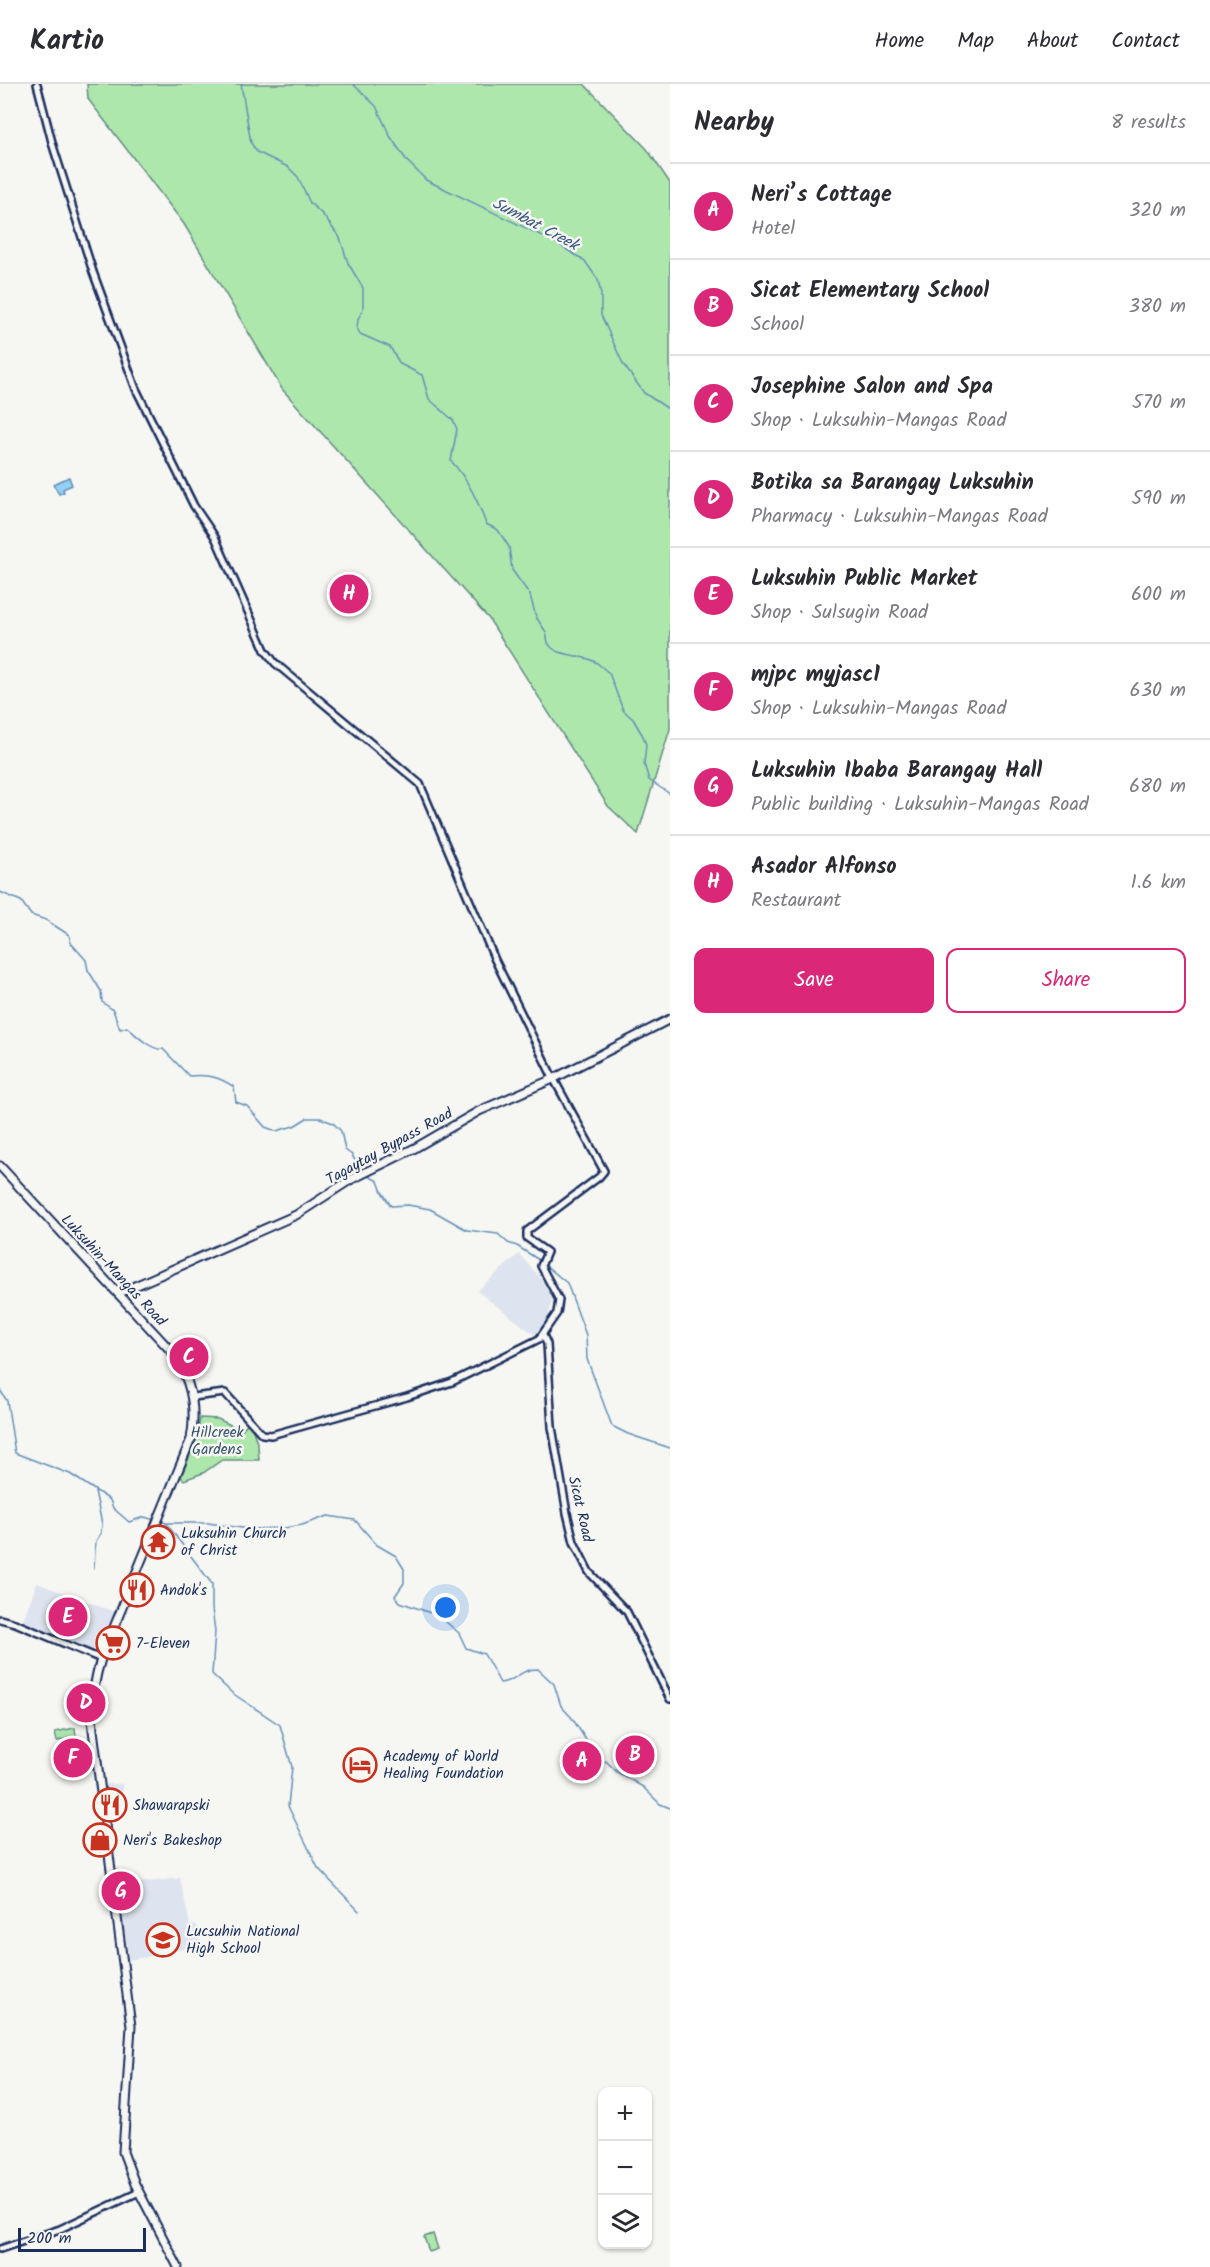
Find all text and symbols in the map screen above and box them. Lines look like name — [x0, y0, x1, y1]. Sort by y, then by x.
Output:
text: Kartio — [30, 19, 104, 64]
text: Home — [875, 25, 924, 58]
text: Map — [957, 25, 994, 58]
text: About — [1027, 25, 1078, 58]
text: Contact — [1111, 25, 1180, 58]
text: Nearby — [694, 102, 774, 144]
text: 8 results — [1111, 107, 1186, 139]
text: Neri’s Cottage — [751, 178, 892, 213]
water label: Sumbat Creek — [488, 191, 585, 259]
text: A — [707, 195, 720, 227]
text: 320 m — [1129, 195, 1186, 227]
text: Hotel — [751, 213, 795, 245]
text: Sicat Elementary School — [751, 274, 989, 309]
text: B — [707, 291, 720, 323]
text: 380 m — [1129, 291, 1186, 323]
text: School — [751, 309, 804, 341]
text: Josephine Salon and Spa — [751, 370, 993, 405]
text: C — [707, 387, 720, 419]
text: 570 m — [1132, 387, 1186, 419]
text: Shop · Luksuhin-Mangas Road — [751, 405, 1006, 437]
text: Botika sa Barangay Luksuhin — [751, 466, 1034, 501]
text: D — [707, 483, 720, 515]
text: 590 m — [1132, 483, 1186, 515]
text: Pharmacy · Luksuhin-Mangas Road — [751, 501, 1048, 533]
text: Luksuhin Public Market — [751, 562, 978, 597]
pin: H — [330, 572, 368, 616]
text: E — [708, 579, 719, 611]
text: 600 m — [1131, 579, 1186, 611]
text: Shop · Sulsugin Road — [751, 597, 928, 629]
text: mjpc myjasc1 — [751, 658, 880, 693]
text: F — [708, 675, 719, 707]
text: 630 m — [1130, 675, 1186, 707]
text: Shop · Luksuhin-Mangas Road — [751, 693, 1006, 725]
text: Luksuhin Ibaba Barangay Hall — [751, 754, 1042, 789]
text: G — [708, 771, 719, 803]
text: 680 m — [1129, 771, 1186, 803]
text: Public building · Luksuhin-Mangas Road — [751, 789, 1089, 821]
text: Asador Alfonso — [751, 850, 897, 885]
text: H — [707, 867, 720, 899]
text: 1.6 km — [1131, 867, 1186, 899]
text: Restaurant — [751, 885, 841, 917]
button: Save — [694, 948, 934, 1013]
button: Share — [946, 948, 1186, 1013]
street label: Tagaytay Bypass Road — [322, 1102, 458, 1192]
street label: Luksuhin-Mangas Road — [55, 1209, 172, 1333]
pin: C — [170, 1334, 208, 1380]
park label: Hillcreek Gardens — [190, 1421, 245, 1462]
street label: Sicat Road — [561, 1474, 599, 1545]
place label: Luksuhin Church of Christ — [181, 1522, 287, 1563]
temple icon: Luksuhin Church of Christ — [140, 1524, 176, 1560]
restaurant icon: Andok's — [119, 1572, 155, 1608]
place label: Andok's — [160, 1579, 208, 1603]
your location — [431, 1593, 460, 1622]
pin: E — [48, 1594, 88, 1640]
supermarket icon: 7-Eleven — [95, 1625, 131, 1661]
place label: 7-Eleven — [136, 1632, 190, 1656]
pin: D — [66, 1680, 106, 1726]
pin: B — [616, 1732, 654, 1778]
pin: F — [54, 1736, 92, 1780]
pin: A — [562, 1738, 602, 1784]
place label: Academy of World Healing Foundation — [383, 1745, 504, 1786]
hotel icon: Academy of World Healing Foundation — [342, 1747, 378, 1783]
restaurant icon: Shawarapski — [92, 1787, 128, 1823]
place label: Shawarapski — [133, 1794, 211, 1818]
shop icon: Neri's Bakeshop — [82, 1822, 118, 1858]
place label: Neri's Bakeshop — [123, 1829, 222, 1853]
pin: G — [102, 1868, 140, 1914]
place label: Lucsuhin National High School — [186, 1920, 300, 1961]
school or university icon: Lucsuhin National High School — [145, 1922, 181, 1958]
map controls — [598, 2087, 652, 2249]
button: + — [598, 2087, 652, 2141]
button: − — [598, 2141, 652, 2195]
button: layers — [598, 2195, 652, 2249]
scale bar — [18, 2225, 146, 2252]
text: 200 m — [27, 2226, 71, 2251]

